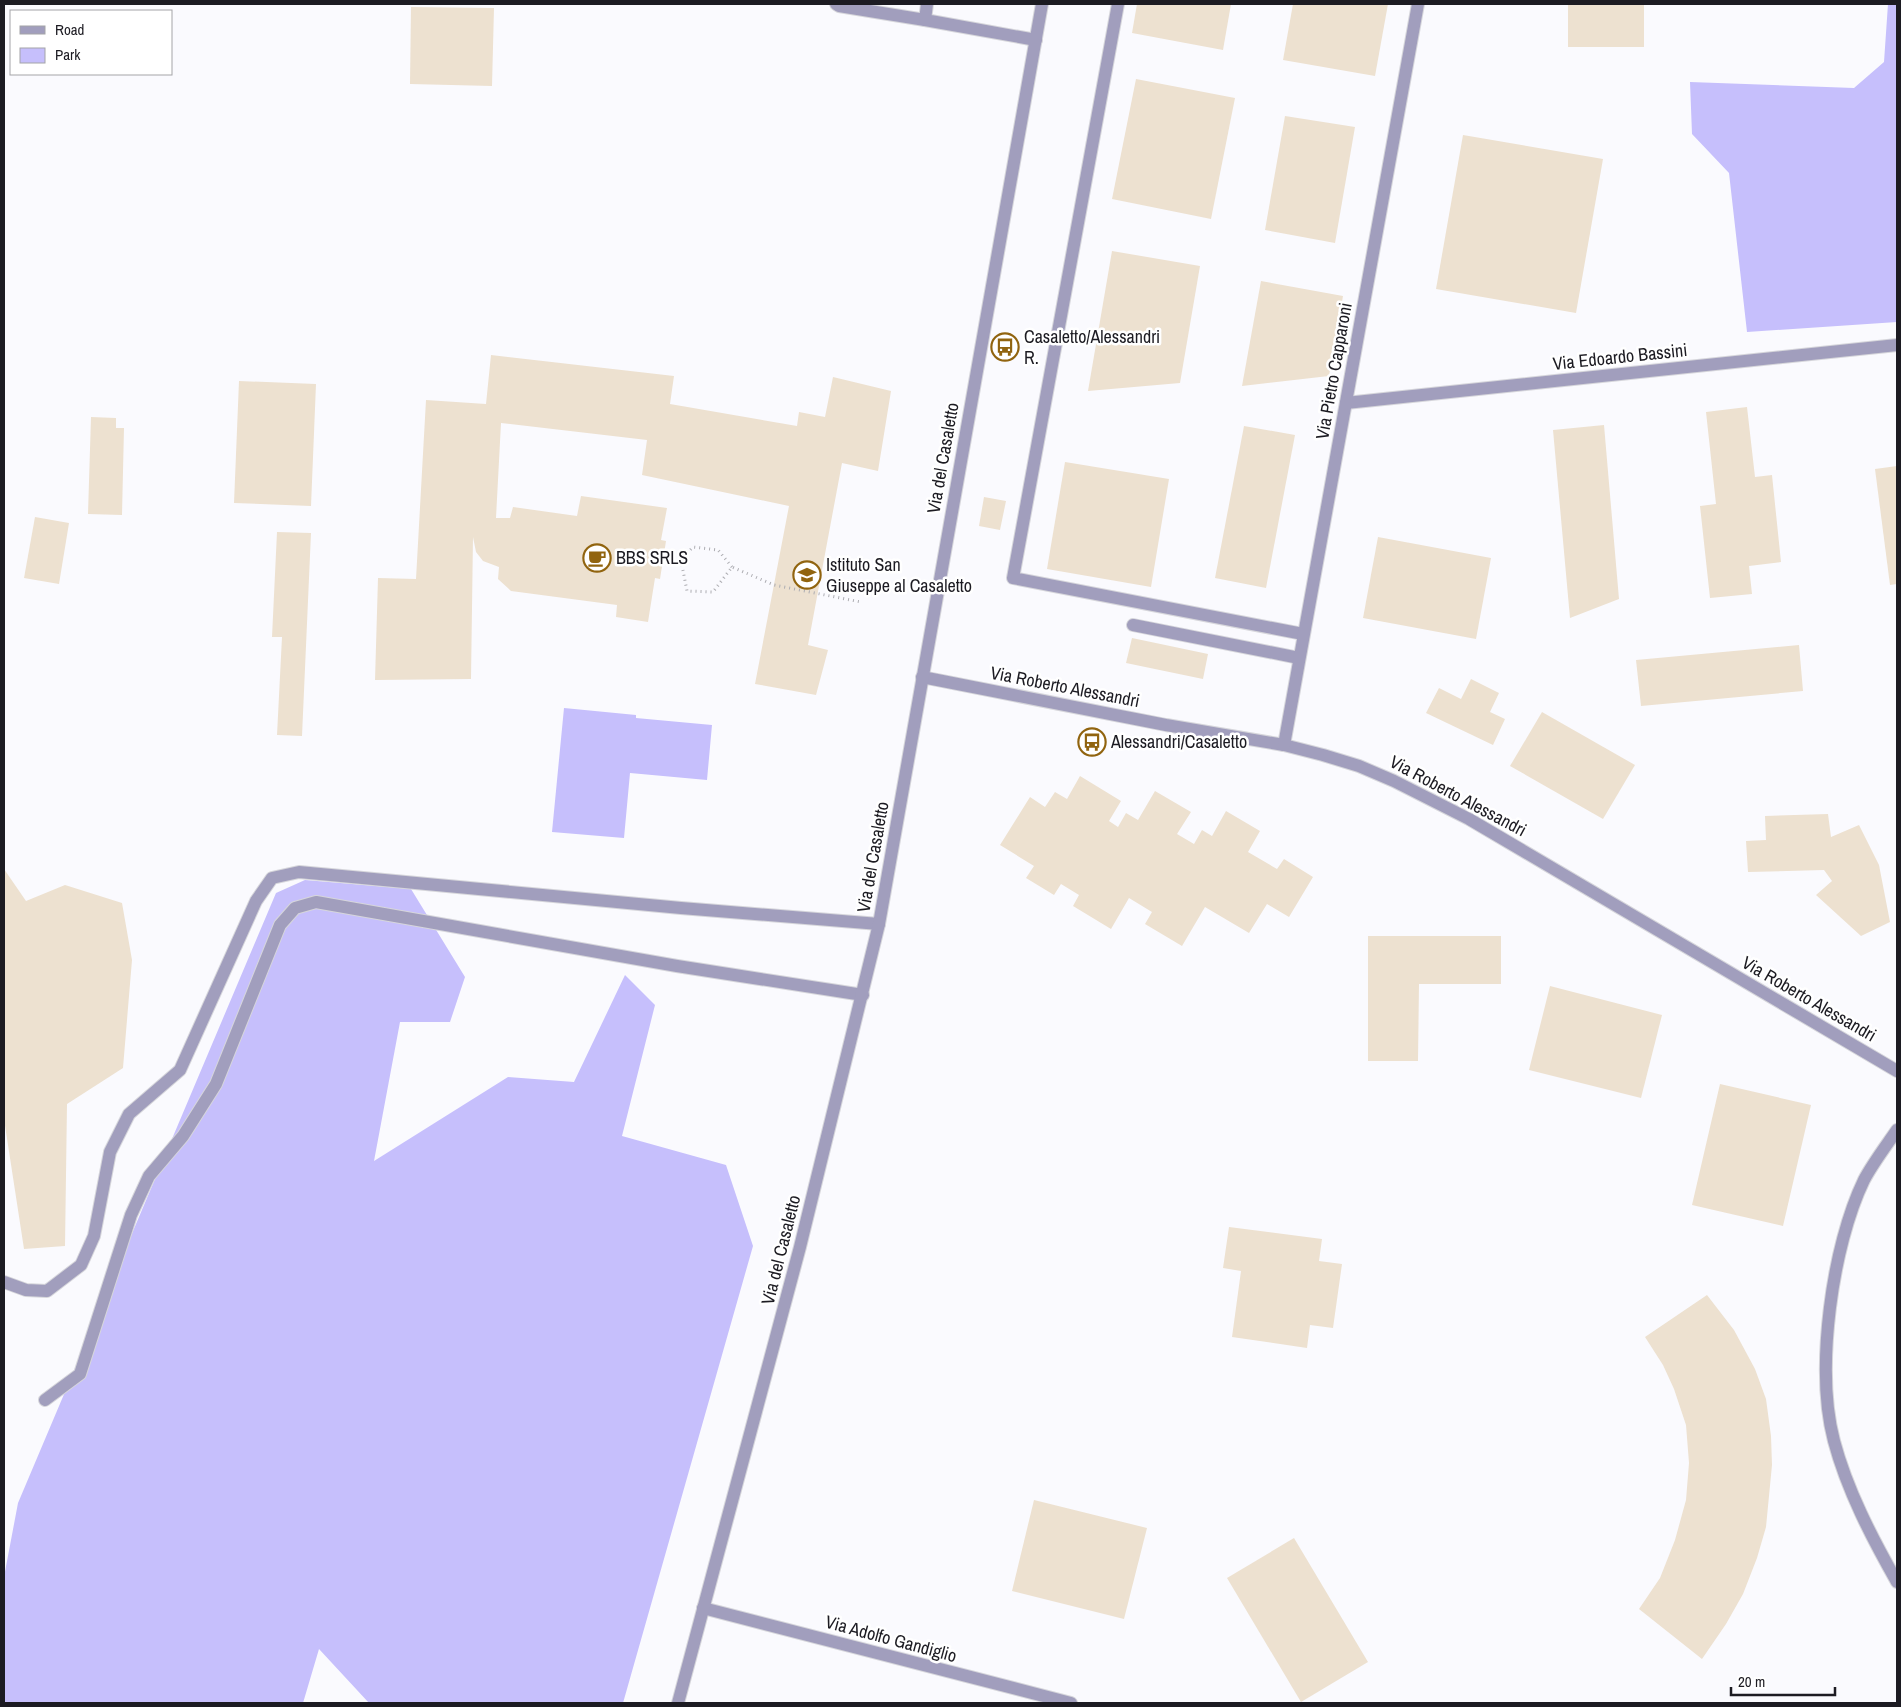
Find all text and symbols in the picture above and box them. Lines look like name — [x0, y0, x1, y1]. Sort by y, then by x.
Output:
legend — [10, 10, 172, 75]
text: Road — [55, 19, 84, 40]
text: Park — [55, 44, 81, 65]
street label: Via Pietro Capparoni — [1309, 301, 1358, 441]
place label: Casaletto/Alessandri R. — [1024, 324, 1160, 370]
bus stop icon: Casaletto/Alessandri R. — [990, 332, 1020, 362]
street label: Via Edoardo Bassini — [1551, 337, 1688, 376]
street label: Via del Casaletto — [920, 401, 965, 515]
cafe icon: BBS SRLS — [582, 543, 612, 573]
place label: BBS SRLS — [616, 545, 688, 570]
place label: Istituto San Giuseppe al Casaletto — [826, 552, 972, 598]
school or university icon: Istituto San Giuseppe al Casaletto — [792, 560, 822, 590]
street label: Via Roberto Alessandri — [988, 660, 1142, 713]
bus stop icon: Alessandri/Casaletto — [1077, 727, 1107, 757]
place label: Alessandri/Casaletto — [1110, 729, 1247, 754]
street label: Via Roberto Alessandri — [1385, 749, 1531, 842]
street label: Via del Casaletto — [850, 800, 895, 914]
street label: Via Roberto Alessandri — [1737, 950, 1881, 1047]
street label: Via del Casaletto — [755, 1192, 806, 1307]
street label: Via Adolfo Gandiglio — [823, 1609, 960, 1668]
scale bar — [1731, 1664, 1835, 1696]
text: 20 m — [1738, 1671, 1765, 1692]

